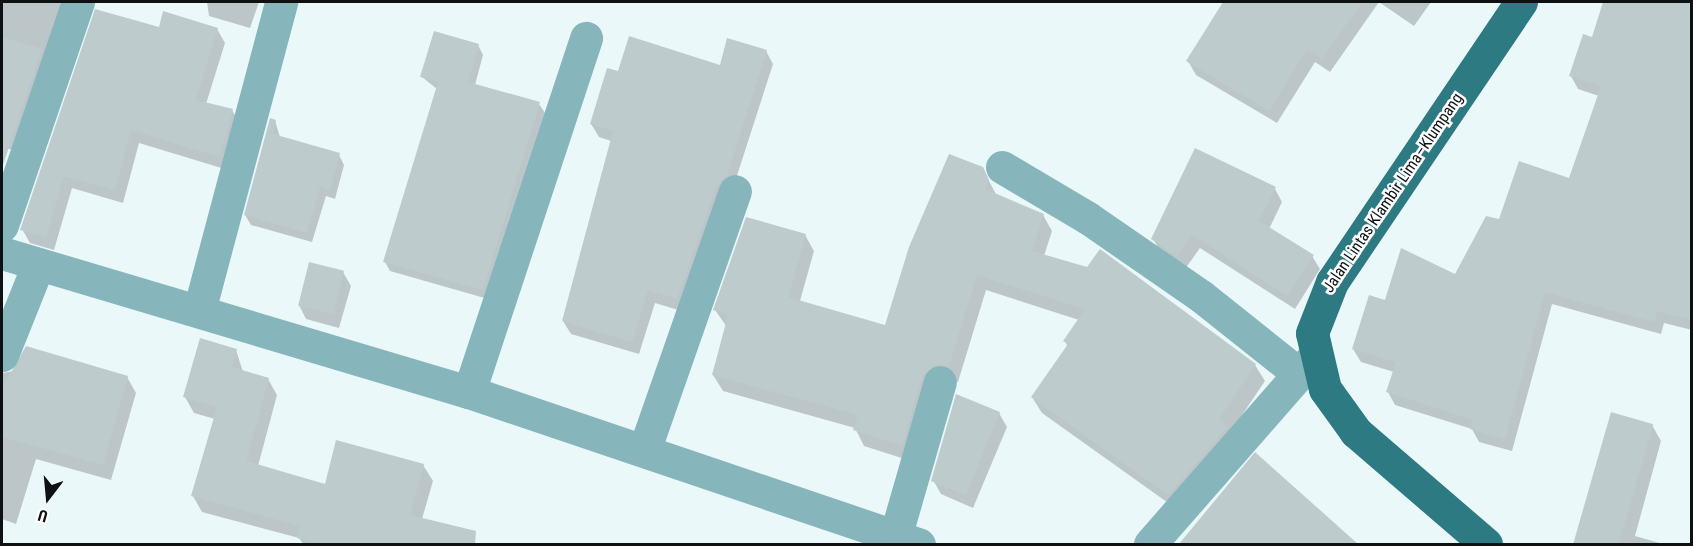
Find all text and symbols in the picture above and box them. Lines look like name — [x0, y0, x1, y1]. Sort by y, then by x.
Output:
street label: Jalan Lintas Klambir Lima–Klumpang — [1319, 90, 1467, 296]
north arrow — [18, 468, 78, 528]
text: U — [36, 505, 50, 526]

